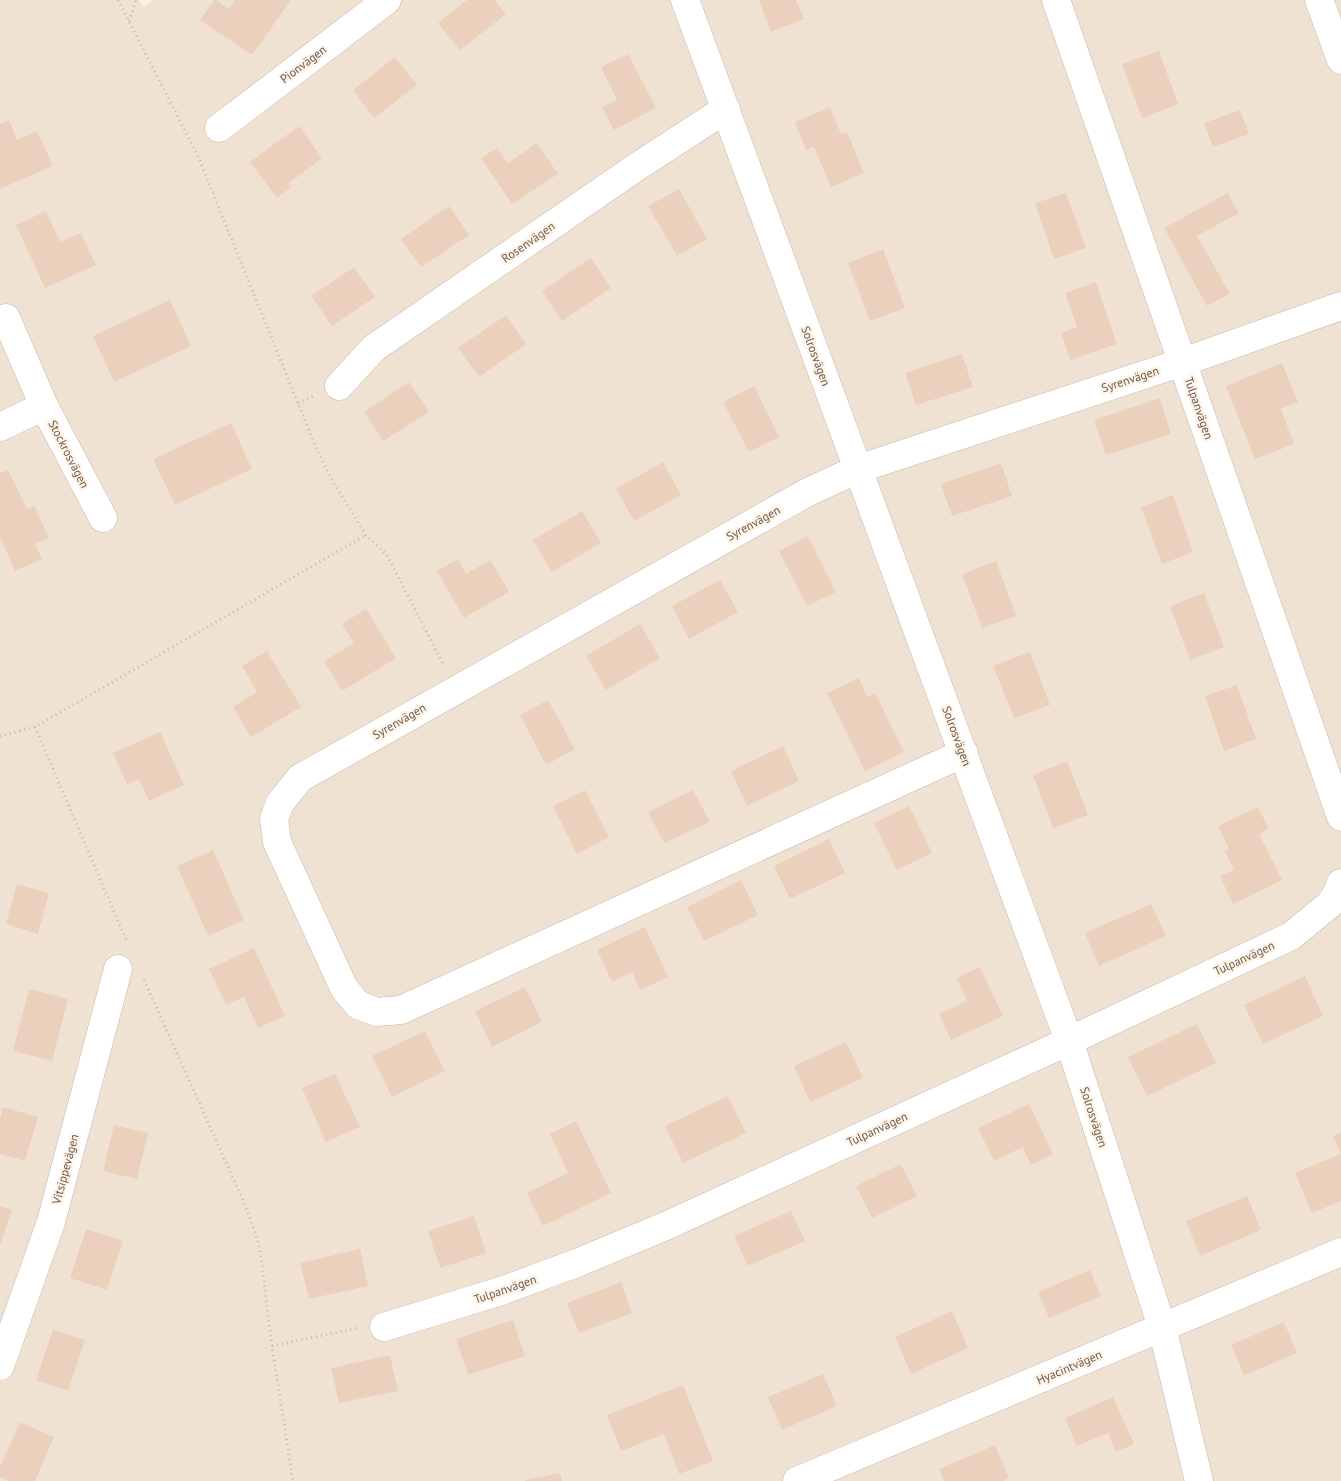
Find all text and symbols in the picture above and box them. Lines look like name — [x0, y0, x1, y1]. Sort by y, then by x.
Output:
street label: Pionvägen — [277, 42, 329, 86]
street label: Rosenvägen — [498, 218, 558, 266]
street label: Solrosvägen — [798, 324, 834, 388]
street label: Syrenvägen — [1099, 363, 1161, 395]
street label: Tulpanvägen — [1181, 375, 1217, 441]
street label: Stockrosvägen — [45, 417, 93, 491]
street label: Syrenvägen — [723, 502, 783, 544]
street label: Syrenvägen — [369, 700, 429, 742]
street label: Solrosvägen — [939, 704, 975, 768]
street label: Tulpanvägen — [1211, 937, 1277, 979]
street label: Solrosvägen — [1077, 1085, 1111, 1149]
street label: Tulpanvägen — [844, 1108, 910, 1150]
street label: Vitsippevägen — [48, 1132, 82, 1207]
street label: Tulpanvägen — [472, 1271, 538, 1307]
street label: Hyacintvägen — [1034, 1346, 1104, 1388]

